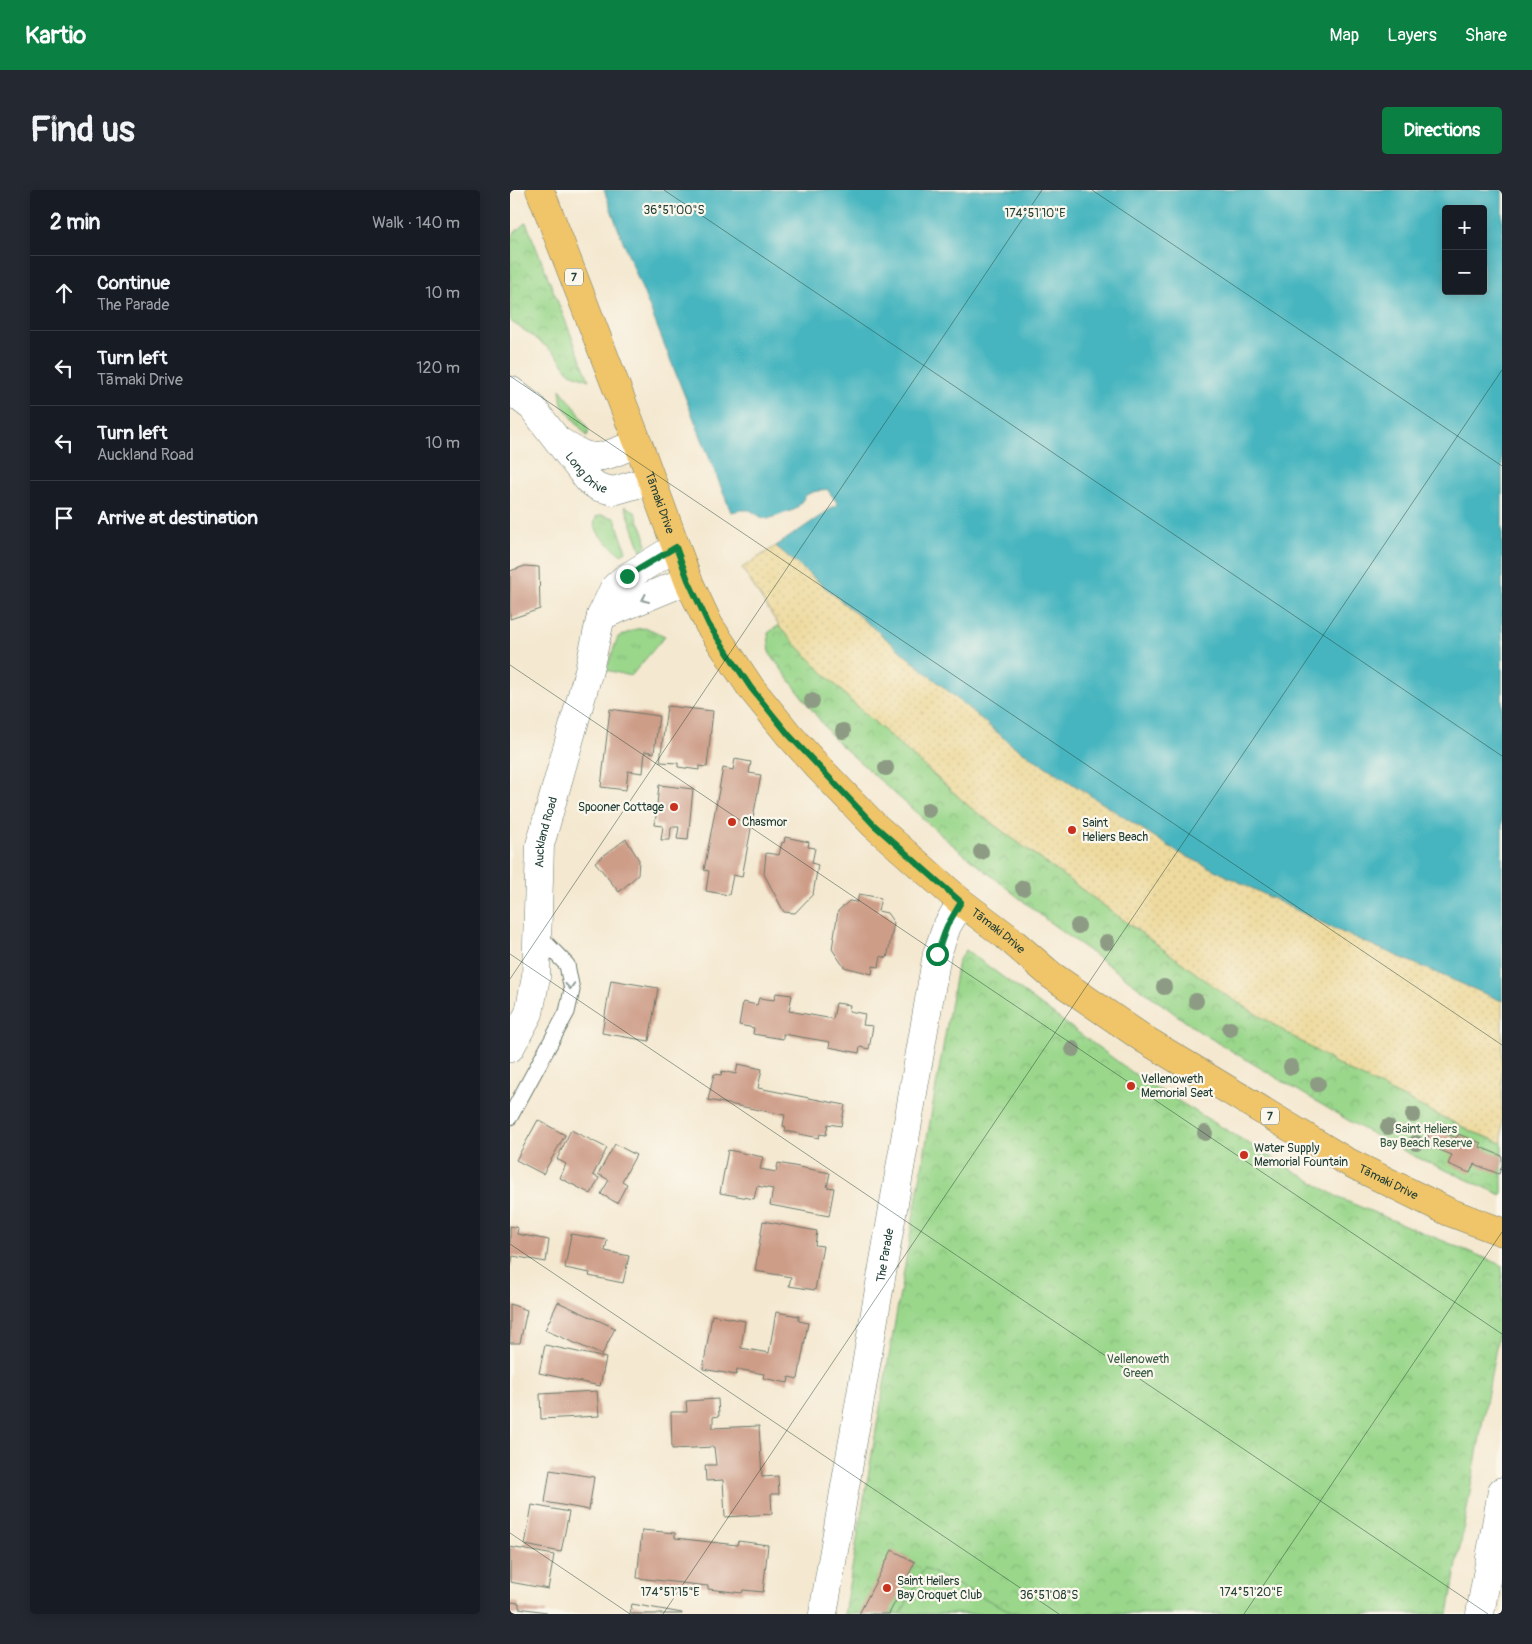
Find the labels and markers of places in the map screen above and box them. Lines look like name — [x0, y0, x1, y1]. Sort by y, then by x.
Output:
place label: Spooner Cottage — [578, 800, 664, 815]
marker: Spooner Cottage — [668, 801, 680, 813]
place label: Chasmor — [742, 815, 788, 830]
marker: Chasmor — [726, 816, 738, 828]
place label: Saint Heliers Beach — [1082, 816, 1149, 845]
marker: Saint Heliers Beach — [1066, 824, 1078, 836]
place label: Vellenoweth Memorial Seat — [1141, 1072, 1213, 1101]
marker: Vellenoweth Memorial Seat — [1125, 1080, 1137, 1092]
place label: Water Supply Memorial Fountain — [1254, 1141, 1348, 1170]
marker: Water Supply Memorial Fountain — [1238, 1149, 1250, 1161]
place label: Saint Heilers Bay Croquet Club — [897, 1574, 982, 1603]
marker: Saint Heilers Bay Croquet Club — [881, 1582, 893, 1594]

